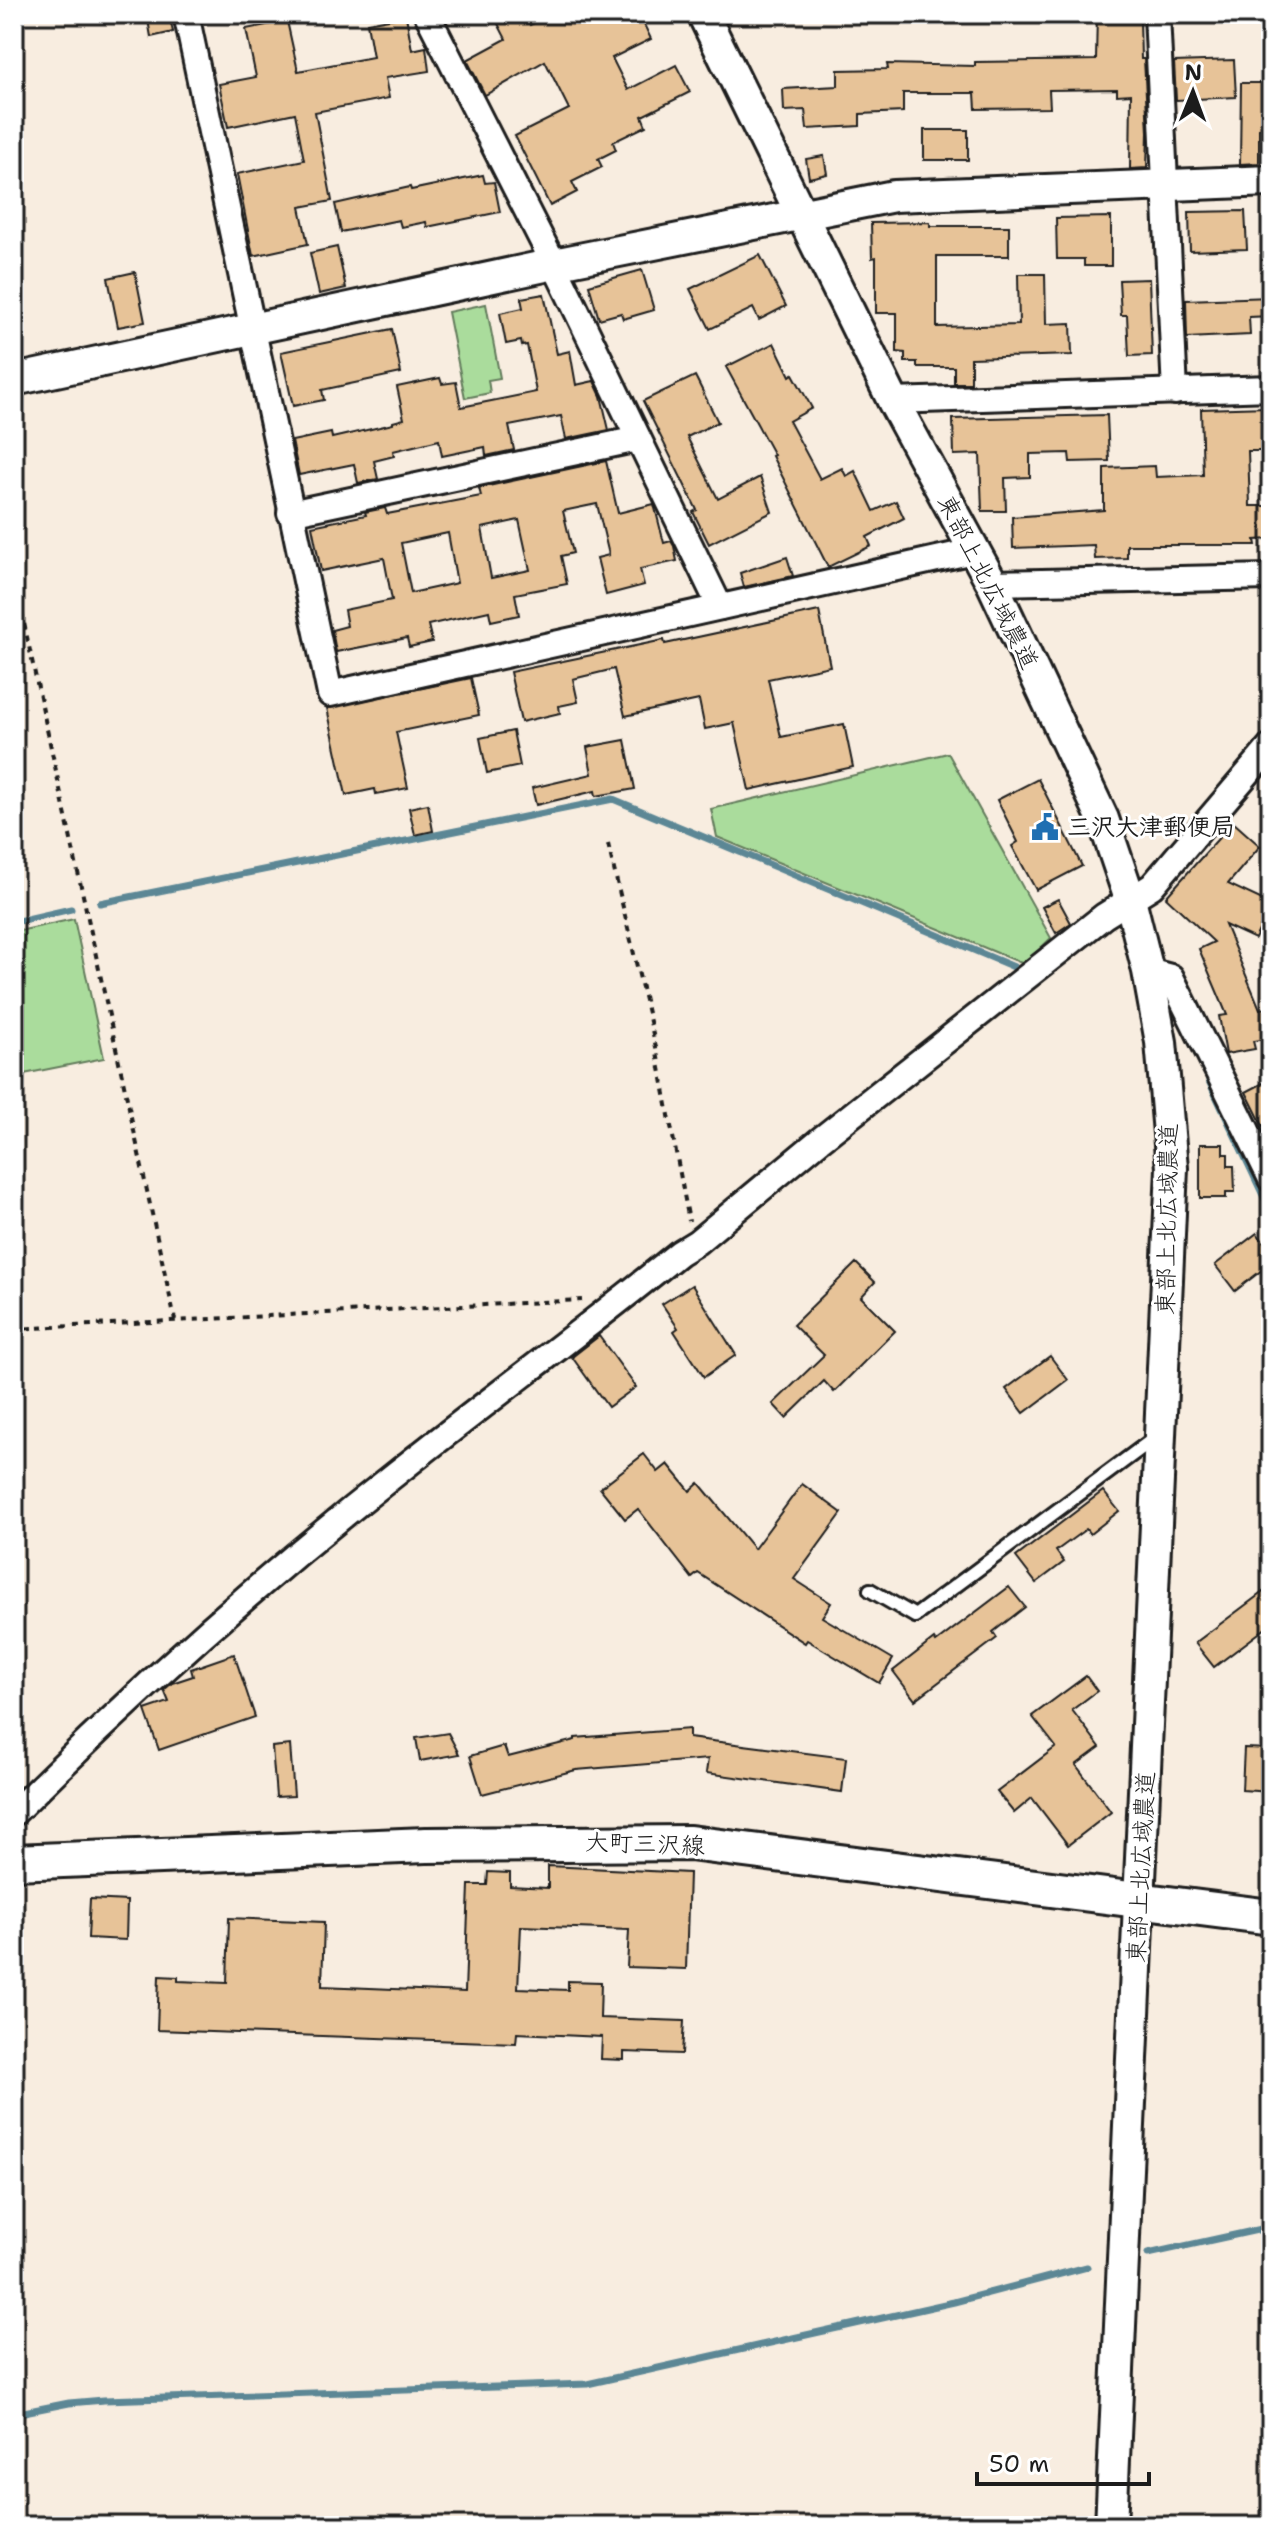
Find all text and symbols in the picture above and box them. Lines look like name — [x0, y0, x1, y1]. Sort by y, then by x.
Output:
north arrow — [1153, 52, 1233, 132]
text: N — [1184, 58, 1202, 87]
street label: 東部上北広域農道 — [930, 489, 1046, 675]
place label: 三沢大津郵便局 — [1067, 811, 1235, 843]
public building icon: 三沢大津郵便局 — [1030, 812, 1060, 842]
street label: 東部上北広域農道 — [1149, 1123, 1185, 1315]
street label: 東部上北広域農道 — [1120, 1770, 1162, 1964]
street label: 大町三沢線 — [584, 1826, 706, 1862]
scale bar — [977, 2436, 1149, 2486]
text: 50 m — [989, 2448, 1049, 2480]

